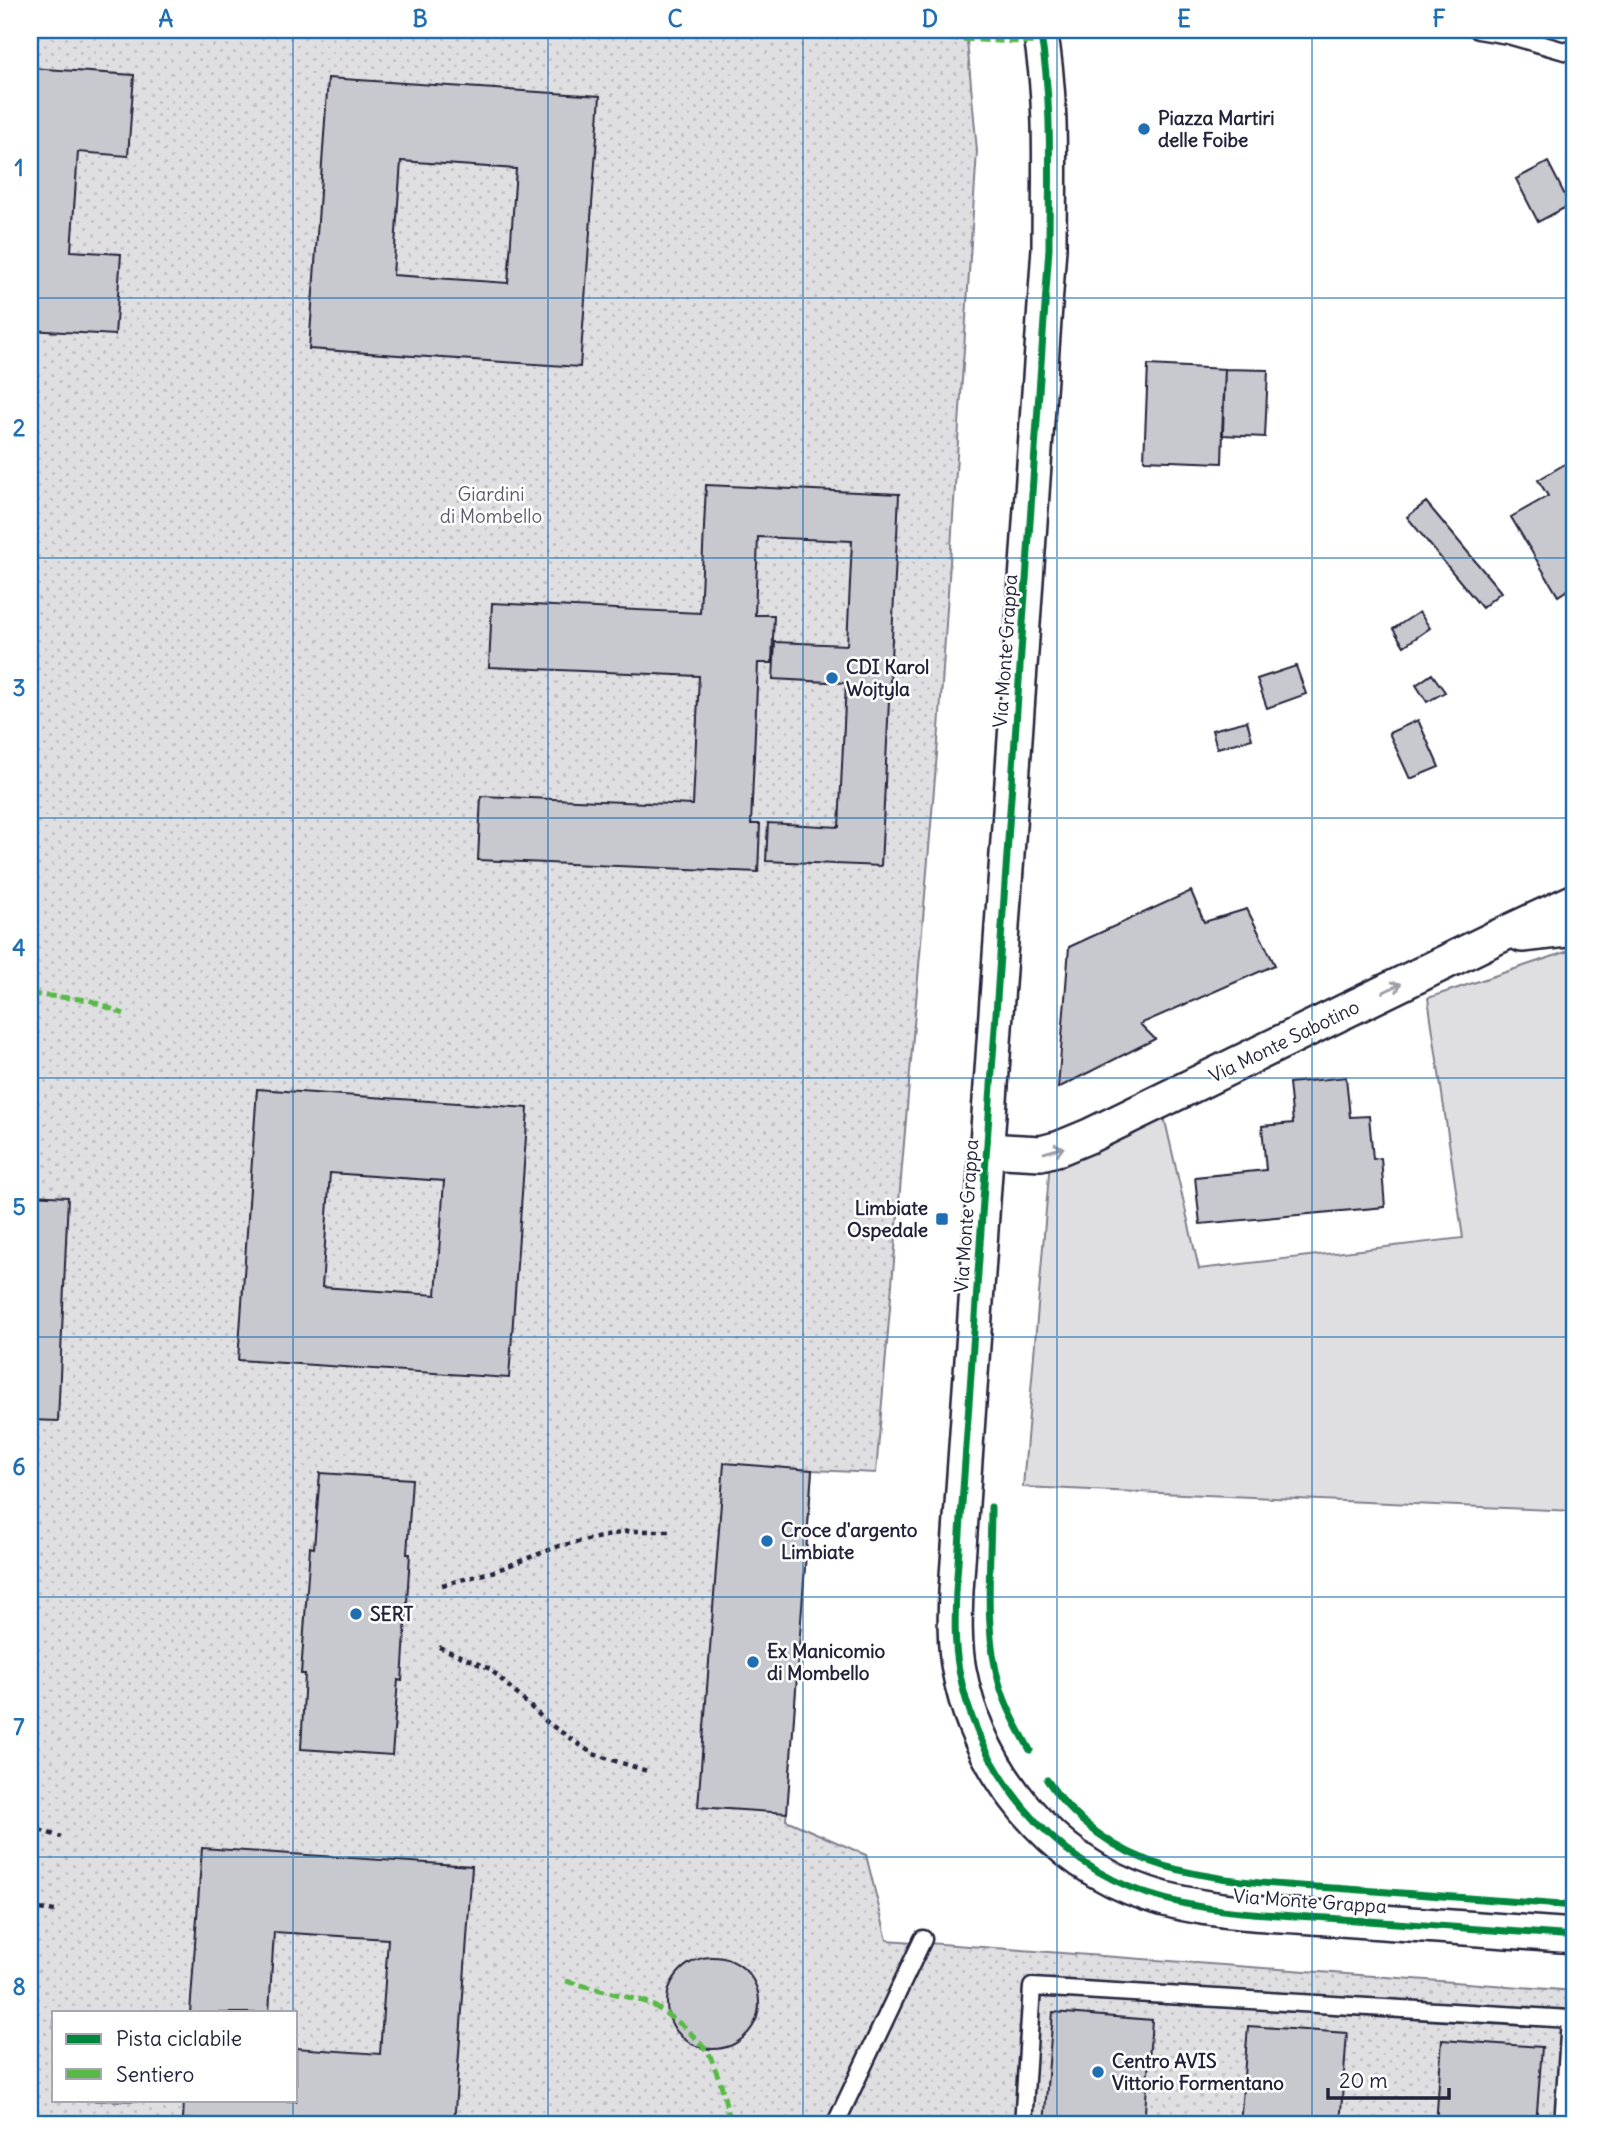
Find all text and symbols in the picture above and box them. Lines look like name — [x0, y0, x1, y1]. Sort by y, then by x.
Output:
text: A — [159, 4, 174, 33]
text: B — [412, 4, 428, 33]
text: C — [667, 4, 683, 33]
text: D — [922, 4, 938, 33]
text: E — [1177, 4, 1191, 33]
text: F — [1432, 4, 1446, 33]
place label: Piazza Martiri delle Foibe — [1158, 106, 1274, 152]
marker: Piazza Martiri delle Foibe — [1136, 121, 1152, 137]
text: 1 — [14, 153, 24, 182]
text: 2 — [13, 413, 26, 442]
park label: Giardini di Mombello — [440, 482, 542, 528]
street label: Via Monte Grappa — [988, 573, 1022, 729]
place label: CDI Karol Wojtyla — [846, 655, 929, 701]
marker: CDI Karol Wojtyla — [824, 670, 840, 686]
text: 3 — [12, 673, 26, 702]
text: 4 — [12, 933, 26, 962]
one-way arrow — [1381, 981, 1402, 995]
street label: Via Monte Sabotino — [1205, 994, 1363, 1088]
street label: Via Monte Grappa — [949, 1138, 983, 1294]
one-way arrow — [1043, 1142, 1065, 1155]
text: 5 — [12, 1192, 26, 1221]
place label: Limbiate Ospedale — [847, 1196, 928, 1242]
marker: Limbiate Ospedale — [934, 1211, 950, 1227]
text: 6 — [12, 1452, 26, 1481]
place label: Croce d'argento Limbiate — [781, 1518, 918, 1564]
marker: Croce d'argento Limbiate — [759, 1533, 775, 1549]
place label: SERT — [370, 1602, 413, 1626]
marker: SERT — [348, 1606, 364, 1622]
place label: Ex Manicomio di Mombello — [767, 1639, 885, 1685]
marker: Ex Manicomio di Mombello — [745, 1654, 761, 1670]
text: 7 — [13, 1712, 25, 1741]
street label: Via Monte Grappa — [1232, 1884, 1388, 1918]
text: 8 — [12, 1972, 26, 2001]
legend — [52, 2011, 298, 2102]
text: Pista ciclabile — [116, 2025, 242, 2052]
place label: Centro AVIS Vittorio Formentano — [1112, 2049, 1284, 2095]
scale bar — [1328, 2057, 1449, 2101]
text: Sentiero — [116, 2061, 194, 2088]
marker: Centro AVIS Vittorio Formentano — [1090, 2064, 1106, 2080]
text: 20 m — [1339, 2067, 1388, 2094]

